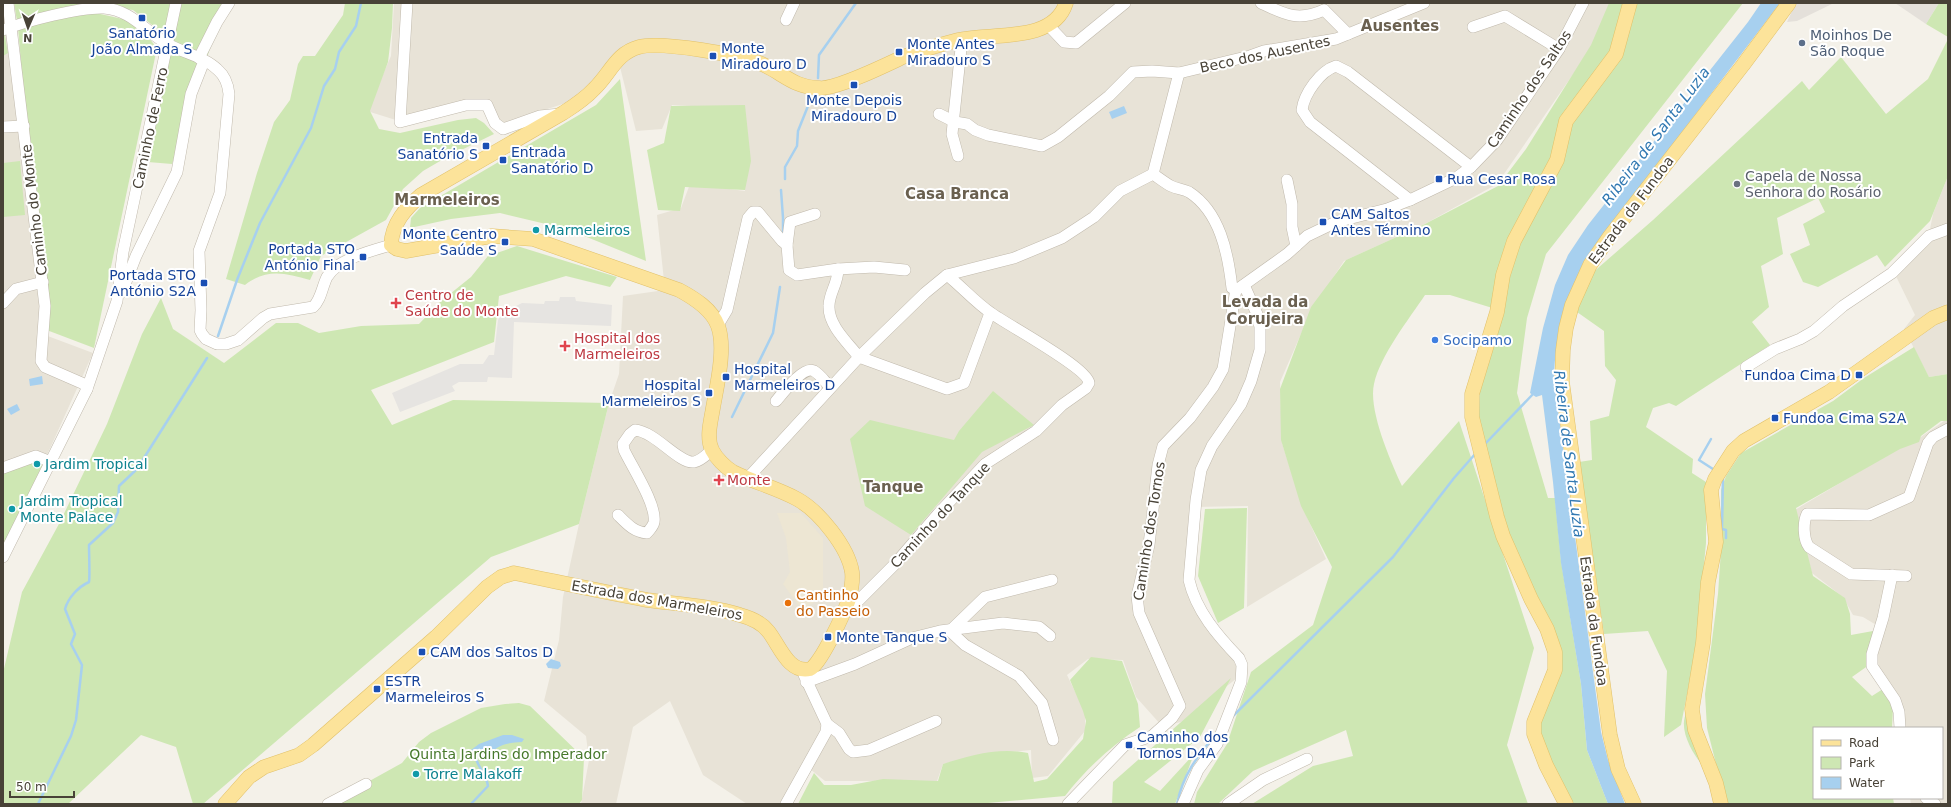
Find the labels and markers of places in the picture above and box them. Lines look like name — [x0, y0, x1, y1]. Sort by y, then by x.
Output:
marker: Sanatório João Almada S — [137, 13, 147, 23]
place label: Sanatório João Almada S — [91, 25, 192, 57]
place label: Moinhos De São Roque — [1810, 27, 1892, 59]
place label: Monte Antes Miradouro S — [907, 36, 995, 68]
marker: Moinhos De São Roque — [1797, 38, 1807, 48]
place label: Monte Miradouro D — [721, 40, 807, 72]
marker: Monte Antes Miradouro S — [894, 47, 904, 57]
marker: Monte Miradouro D — [708, 51, 718, 61]
marker: Monte Depois Miradouro D — [849, 80, 859, 90]
place label: Monte Depois Miradouro D — [806, 92, 902, 124]
place label: Entrada Sanatório S — [397, 130, 478, 162]
marker: Entrada Sanatório S — [481, 141, 491, 151]
place label: Entrada Sanatório D — [511, 144, 593, 176]
marker: Entrada Sanatório D — [498, 155, 508, 165]
place label: Capela de Nossa Senhora do Rosário — [1745, 168, 1881, 200]
place label: Rua Cesar Rosa — [1447, 171, 1556, 187]
marker: Rua Cesar Rosa — [1434, 174, 1444, 184]
marker: Capela de Nossa Senhora do Rosário — [1732, 179, 1742, 189]
place label: CAM Saltos Antes Término — [1331, 206, 1431, 238]
marker: CAM Saltos Antes Término — [1318, 217, 1328, 227]
place label: Marmeleiros — [544, 222, 630, 238]
marker: Marmeleiros — [531, 225, 541, 235]
place label: Monte Centro Saúde S — [402, 226, 497, 258]
marker: Monte Centro Saúde S — [500, 237, 510, 247]
place label: Portada STO António Final — [264, 241, 355, 273]
marker: Portada STO António Final — [358, 252, 368, 262]
place label: Portada STO António S2A — [109, 267, 196, 299]
marker: Portada STO António S2A — [199, 278, 209, 288]
place label: Centro de Saúde do Monte — [405, 287, 519, 319]
marker: Centro de Saúde do Monte — [390, 297, 402, 309]
place label: Hospital dos Marmeleiros — [574, 330, 660, 362]
place label: Socipamo — [1443, 332, 1512, 348]
marker: Socipamo — [1430, 335, 1440, 345]
marker: Hospital dos Marmeleiros — [559, 340, 571, 352]
place label: Hospital Marmeleiros D — [734, 361, 835, 393]
place label: Fundoa Cima D — [1744, 367, 1851, 383]
marker: Fundoa Cima D — [1854, 370, 1864, 380]
marker: Hospital Marmeleiros D — [721, 372, 731, 382]
place label: Hospital Marmeleiros S — [602, 377, 701, 409]
marker: Hospital Marmeleiros S — [704, 388, 714, 398]
place label: Fundoa Cima S2A — [1783, 410, 1907, 426]
marker: Fundoa Cima S2A — [1770, 413, 1780, 423]
place label: Jardim Tropical — [44, 456, 148, 472]
marker: Jardim Tropical — [32, 459, 42, 469]
place label: Monte — [727, 472, 771, 488]
marker: Monte — [714, 475, 724, 485]
place label: Jardim Tropical Monte Palace — [19, 493, 123, 525]
marker: Jardim Tropical Monte Palace — [7, 504, 17, 514]
place label: Cantinho do Passeio — [796, 587, 870, 619]
marker: Cantinho do Passeio — [783, 598, 793, 608]
place label: Monte Tanque S — [836, 629, 948, 645]
marker: Monte Tanque S — [823, 632, 833, 642]
place label: CAM dos Saltos D — [430, 644, 553, 660]
marker: CAM dos Saltos D — [417, 647, 427, 657]
place label: ESTR Marmeleiros S — [385, 673, 485, 705]
marker: ESTR Marmeleiros S — [372, 684, 382, 694]
place label: Caminho dos Tornos D4A — [1136, 729, 1228, 761]
marker: Caminho dos Tornos D4A — [1124, 740, 1134, 750]
place label: Torre Malakoff — [423, 766, 522, 782]
marker: Torre Malakoff — [411, 769, 421, 779]

